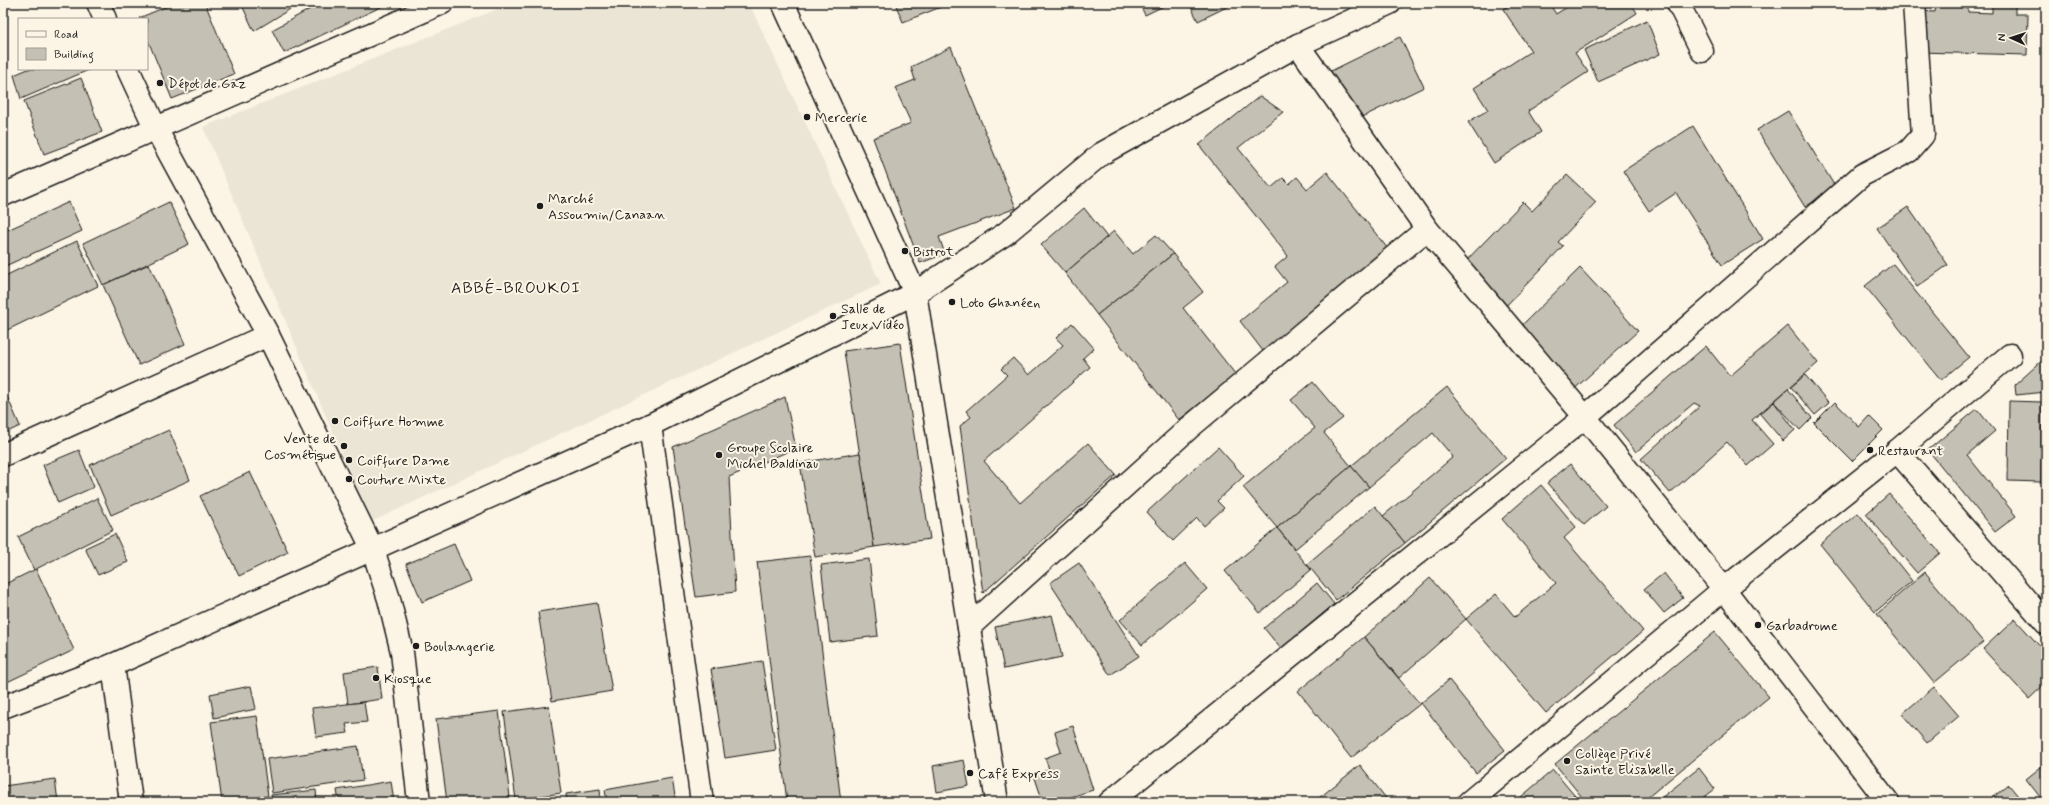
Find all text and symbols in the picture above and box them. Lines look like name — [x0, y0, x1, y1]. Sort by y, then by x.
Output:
legend — [18, 18, 148, 70]
north arrow — [1991, 18, 2031, 58]
text: Road — [54, 27, 78, 43]
text: N — [1995, 34, 2009, 42]
text: Building — [54, 47, 94, 64]
place label: Dépot de Gaz — [168, 75, 247, 93]
marker: Dépot de Gaz — [155, 78, 165, 88]
place label: Mercerie — [815, 109, 867, 127]
marker: Mercerie — [802, 112, 812, 122]
place label: Marché Assoumin/Canaan — [548, 190, 665, 224]
marker: Marché Assoumin/Canaan — [535, 201, 545, 211]
place label: Bistrot — [913, 243, 955, 261]
marker: Bistrot — [900, 246, 910, 256]
district label: ABBÉ-BROUKOI — [451, 278, 581, 299]
place label: Loto Ghanéen — [960, 294, 1040, 312]
marker: Loto Ghanéen — [947, 297, 957, 307]
place label: Salle de Jeux Vidéo — [841, 300, 904, 334]
marker: Salle de Jeux Vidéo — [828, 311, 838, 321]
place label: Coiffure Homme — [343, 413, 445, 431]
marker: Coiffure Homme — [330, 416, 340, 426]
place label: Vente de Cosmétique — [264, 430, 336, 464]
place label: Groupe Scolaire Michel Baldinau — [727, 439, 818, 473]
marker: Vente de Cosmétique — [339, 441, 349, 451]
place label: Restaurant — [1878, 442, 1943, 460]
marker: Restaurant — [1865, 445, 1875, 455]
marker: Groupe Scolaire Michel Baldinau — [714, 450, 724, 460]
place label: Coiffure Dame — [357, 452, 450, 470]
marker: Coiffure Dame — [344, 455, 354, 465]
place label: Couture Mixte — [357, 471, 447, 489]
marker: Couture Mixte — [344, 474, 354, 484]
place label: Garbadrome — [1766, 617, 1838, 635]
marker: Garbadrome — [1753, 620, 1763, 630]
place label: Boulangerie — [424, 638, 495, 656]
marker: Boulangerie — [411, 641, 421, 651]
place label: Kiosque — [384, 670, 432, 688]
marker: Kiosque — [371, 673, 381, 683]
place label: Collège Privé Sainte Elisabelle — [1575, 745, 1675, 779]
marker: Collège Privé Sainte Elisabelle — [1562, 756, 1572, 766]
place label: Café Express — [978, 765, 1059, 783]
marker: Café Express — [965, 768, 975, 778]

